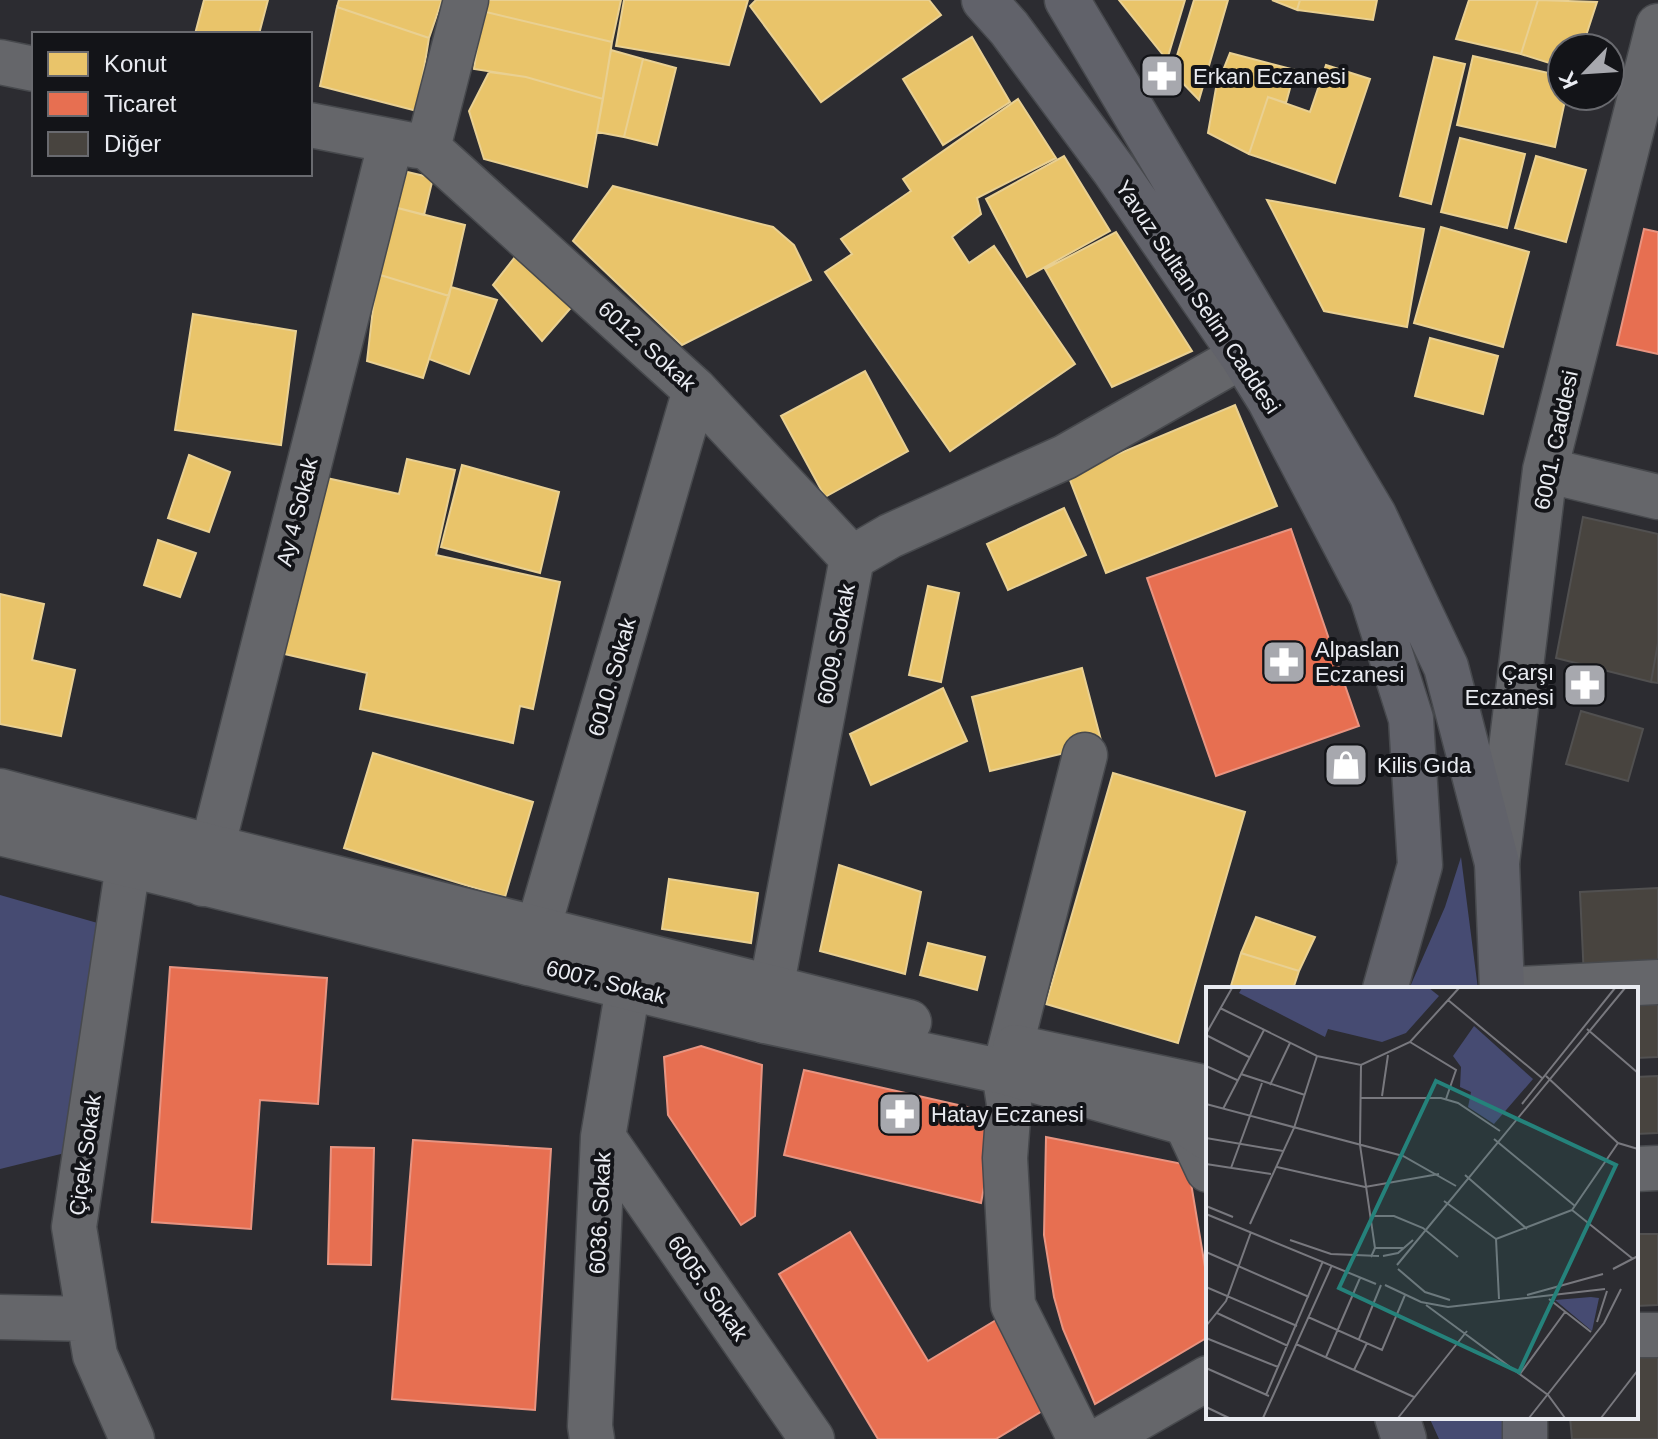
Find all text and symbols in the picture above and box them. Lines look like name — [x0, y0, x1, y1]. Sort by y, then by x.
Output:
legend — [32, 32, 312, 176]
north arrow — [1546, 32, 1626, 112]
text: Konut — [104, 50, 167, 77]
pharmacy icon: Erkan Eczanesi — [1138, 52, 1186, 100]
place label: Erkan Eczanesi — [1193, 64, 1346, 89]
text: K — [1554, 68, 1583, 93]
text: Ticaret — [104, 90, 177, 117]
text: Diğer — [104, 130, 161, 157]
street label: Yavuz Sultan Selim Caddesi — [1110, 176, 1286, 418]
street label: 6012. Sokak — [593, 296, 702, 397]
street label: 6001. Caddesi — [1529, 368, 1583, 512]
street label: Ay 4 Sokak — [271, 454, 323, 569]
street label: 6009. Sokak — [812, 581, 860, 706]
street label: 6010. Sokak — [583, 614, 641, 739]
place label: Alpaslan Eczanesi — [1315, 637, 1404, 687]
pharmacy icon: Alpaslan Eczanesi — [1260, 638, 1308, 686]
place label: Çarşı Eczanesi — [1465, 660, 1554, 710]
pharmacy icon: Çarşı Eczanesi — [1561, 661, 1609, 709]
shop icon: Kilis Gıda — [1322, 741, 1370, 789]
place label: Kilis Gıda — [1377, 753, 1472, 778]
street label: 6007. Sokak — [544, 955, 669, 1009]
inset map — [1206, 987, 1638, 1419]
pharmacy icon: Hatay Eczanesi — [876, 1090, 924, 1138]
street label: Çiçek Sokak — [64, 1092, 106, 1217]
place label: Hatay Eczanesi — [931, 1102, 1084, 1127]
street label: 6036. Sokak — [584, 1150, 616, 1275]
street label: 6005. Sokak — [663, 1231, 754, 1346]

